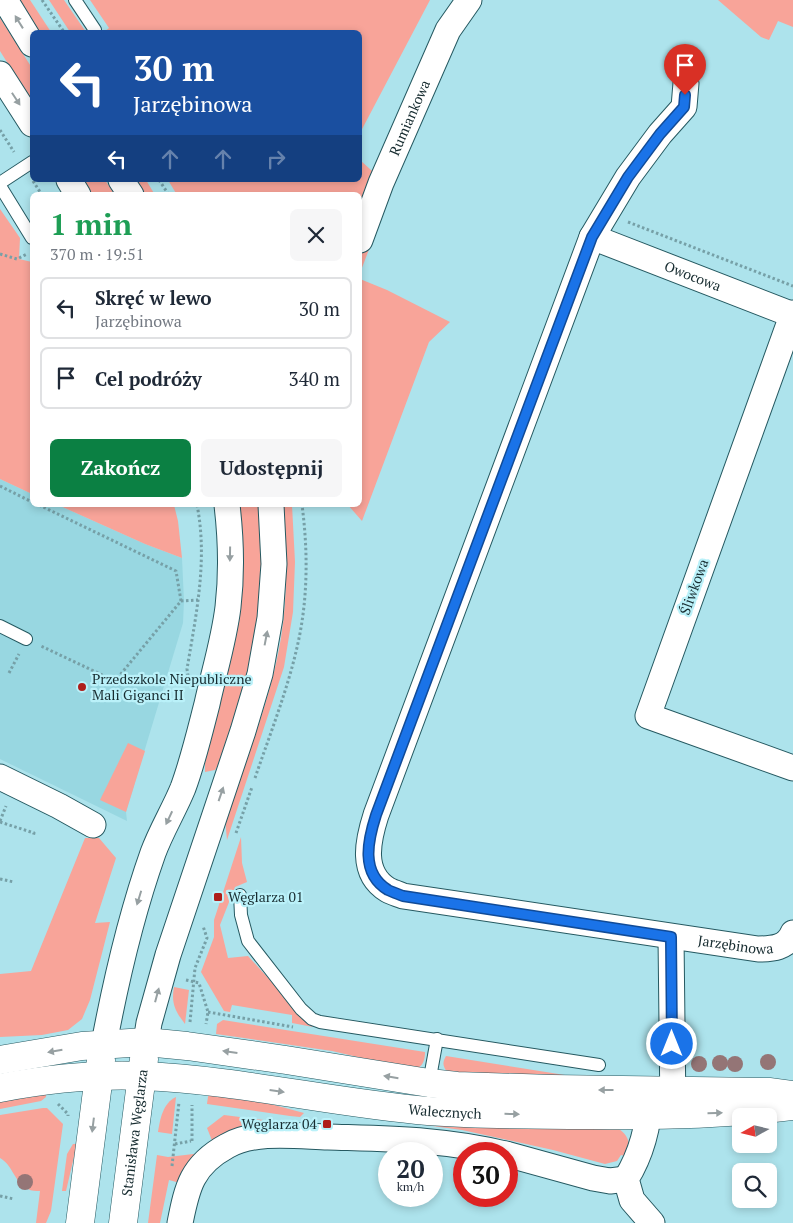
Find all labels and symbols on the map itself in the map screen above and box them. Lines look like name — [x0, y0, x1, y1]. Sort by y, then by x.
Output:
one-way arrow — [14, 15, 23, 28]
pin — [664, 44, 706, 95]
street label: Rumiankowa — [384, 77, 434, 158]
one-way arrow — [11, 92, 21, 106]
street label: Owocowa — [662, 256, 724, 295]
one-way arrow — [226, 546, 234, 562]
street label: Śliwkowa — [675, 556, 712, 617]
one-way arrow — [263, 630, 271, 646]
place label: Przedszkole Niepubliczne Mali Giganci II — [92, 669, 252, 704]
marker: Przedszkole Niepubliczne Mali Giganci II — [76, 681, 88, 693]
one-way arrow — [217, 786, 225, 801]
one-way arrow — [165, 811, 173, 825]
place label: Węglarza 01 — [228, 887, 303, 906]
one-way arrow — [134, 891, 142, 906]
marker: Węglarza 01 — [212, 891, 224, 903]
street label: Jarzębinowa — [697, 930, 774, 958]
one-way arrow — [153, 987, 161, 1002]
position arrow — [645, 1017, 697, 1069]
one-way arrow — [47, 1047, 63, 1055]
one-way arrow — [222, 1048, 238, 1056]
street label: Stanisława Węglarza — [117, 1068, 152, 1197]
one-way arrow — [383, 1073, 399, 1081]
one-way arrow — [598, 1085, 614, 1093]
one-way arrow — [269, 1088, 285, 1096]
street label: Walecznych — [407, 1099, 482, 1123]
north arrow — [732, 1108, 778, 1152]
one-way arrow — [708, 1109, 724, 1117]
one-way arrow — [504, 1111, 520, 1119]
place label: Węglarza 04 — [242, 1114, 318, 1133]
one-way arrow — [88, 1118, 96, 1134]
marker: Węglarza 04 — [321, 1118, 333, 1130]
speed limit sign: 30 — [453, 1142, 518, 1207]

